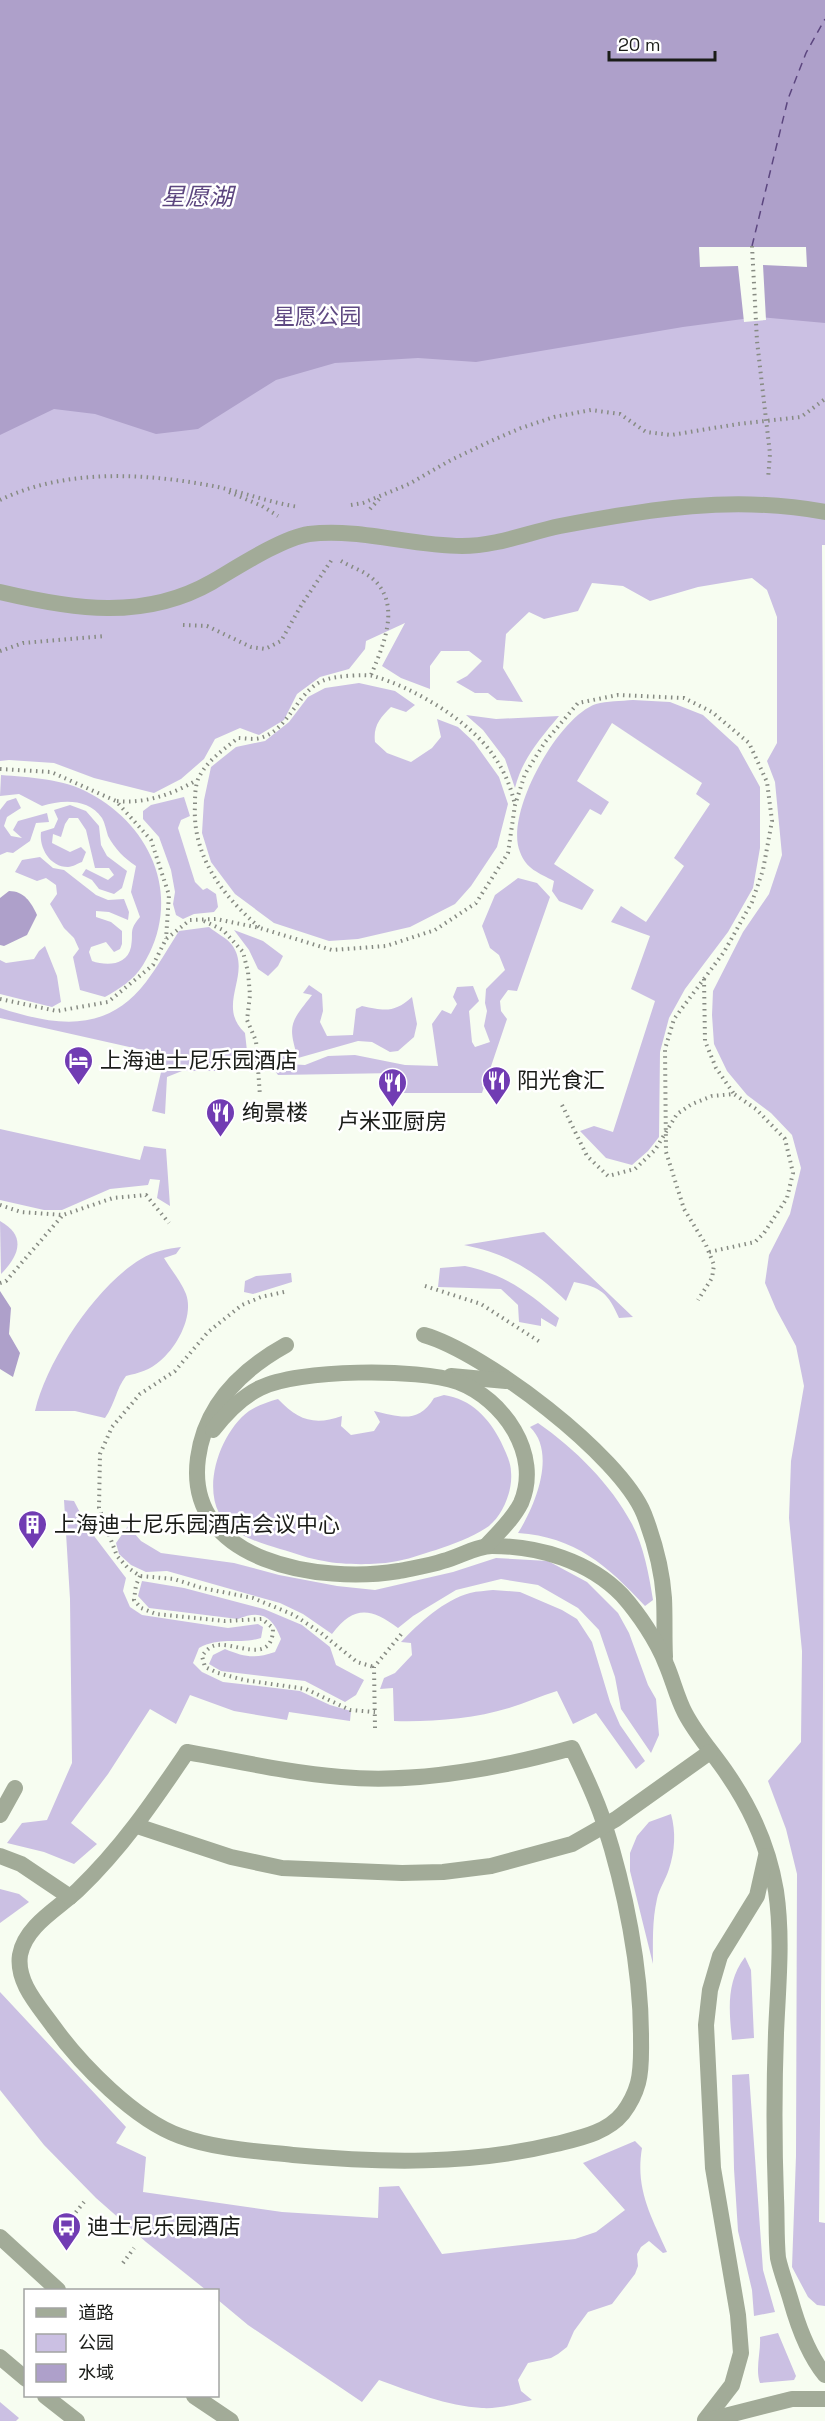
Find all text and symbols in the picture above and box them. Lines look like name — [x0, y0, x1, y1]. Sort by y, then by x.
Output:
scale bar — [609, 24, 716, 62]
text: 20 m — [618, 33, 661, 56]
water label: 星愿湖 — [161, 181, 237, 212]
park label: 星愿公园 — [273, 302, 361, 330]
hotel icon: 上海迪士尼乐园酒店 — [63, 1044, 95, 1086]
place label: 上海迪士尼乐园酒店 — [100, 1046, 298, 1074]
restaurant icon: 阳光食汇 — [480, 1064, 512, 1106]
restaurant icon: 卢米亚厨房 — [376, 1066, 408, 1108]
place label: 阳光食汇 — [517, 1066, 605, 1094]
restaurant icon: 绚景楼 — [205, 1096, 237, 1138]
place label: 绚景楼 — [242, 1098, 308, 1126]
place label: 卢米亚厨房 — [337, 1107, 447, 1135]
building icon: 上海迪士尼乐园酒店会议中心 — [17, 1508, 49, 1550]
place label: 上海迪士尼乐园酒店会议中心 — [54, 1510, 340, 1538]
bus stop icon: 迪士尼乐园酒店 — [50, 2210, 82, 2252]
place label: 迪士尼乐园酒店 — [87, 2212, 241, 2240]
legend — [24, 2289, 219, 2397]
text: 道路 — [78, 2301, 114, 2324]
text: 公园 — [78, 2331, 114, 2354]
text: 水域 — [78, 2361, 114, 2384]

